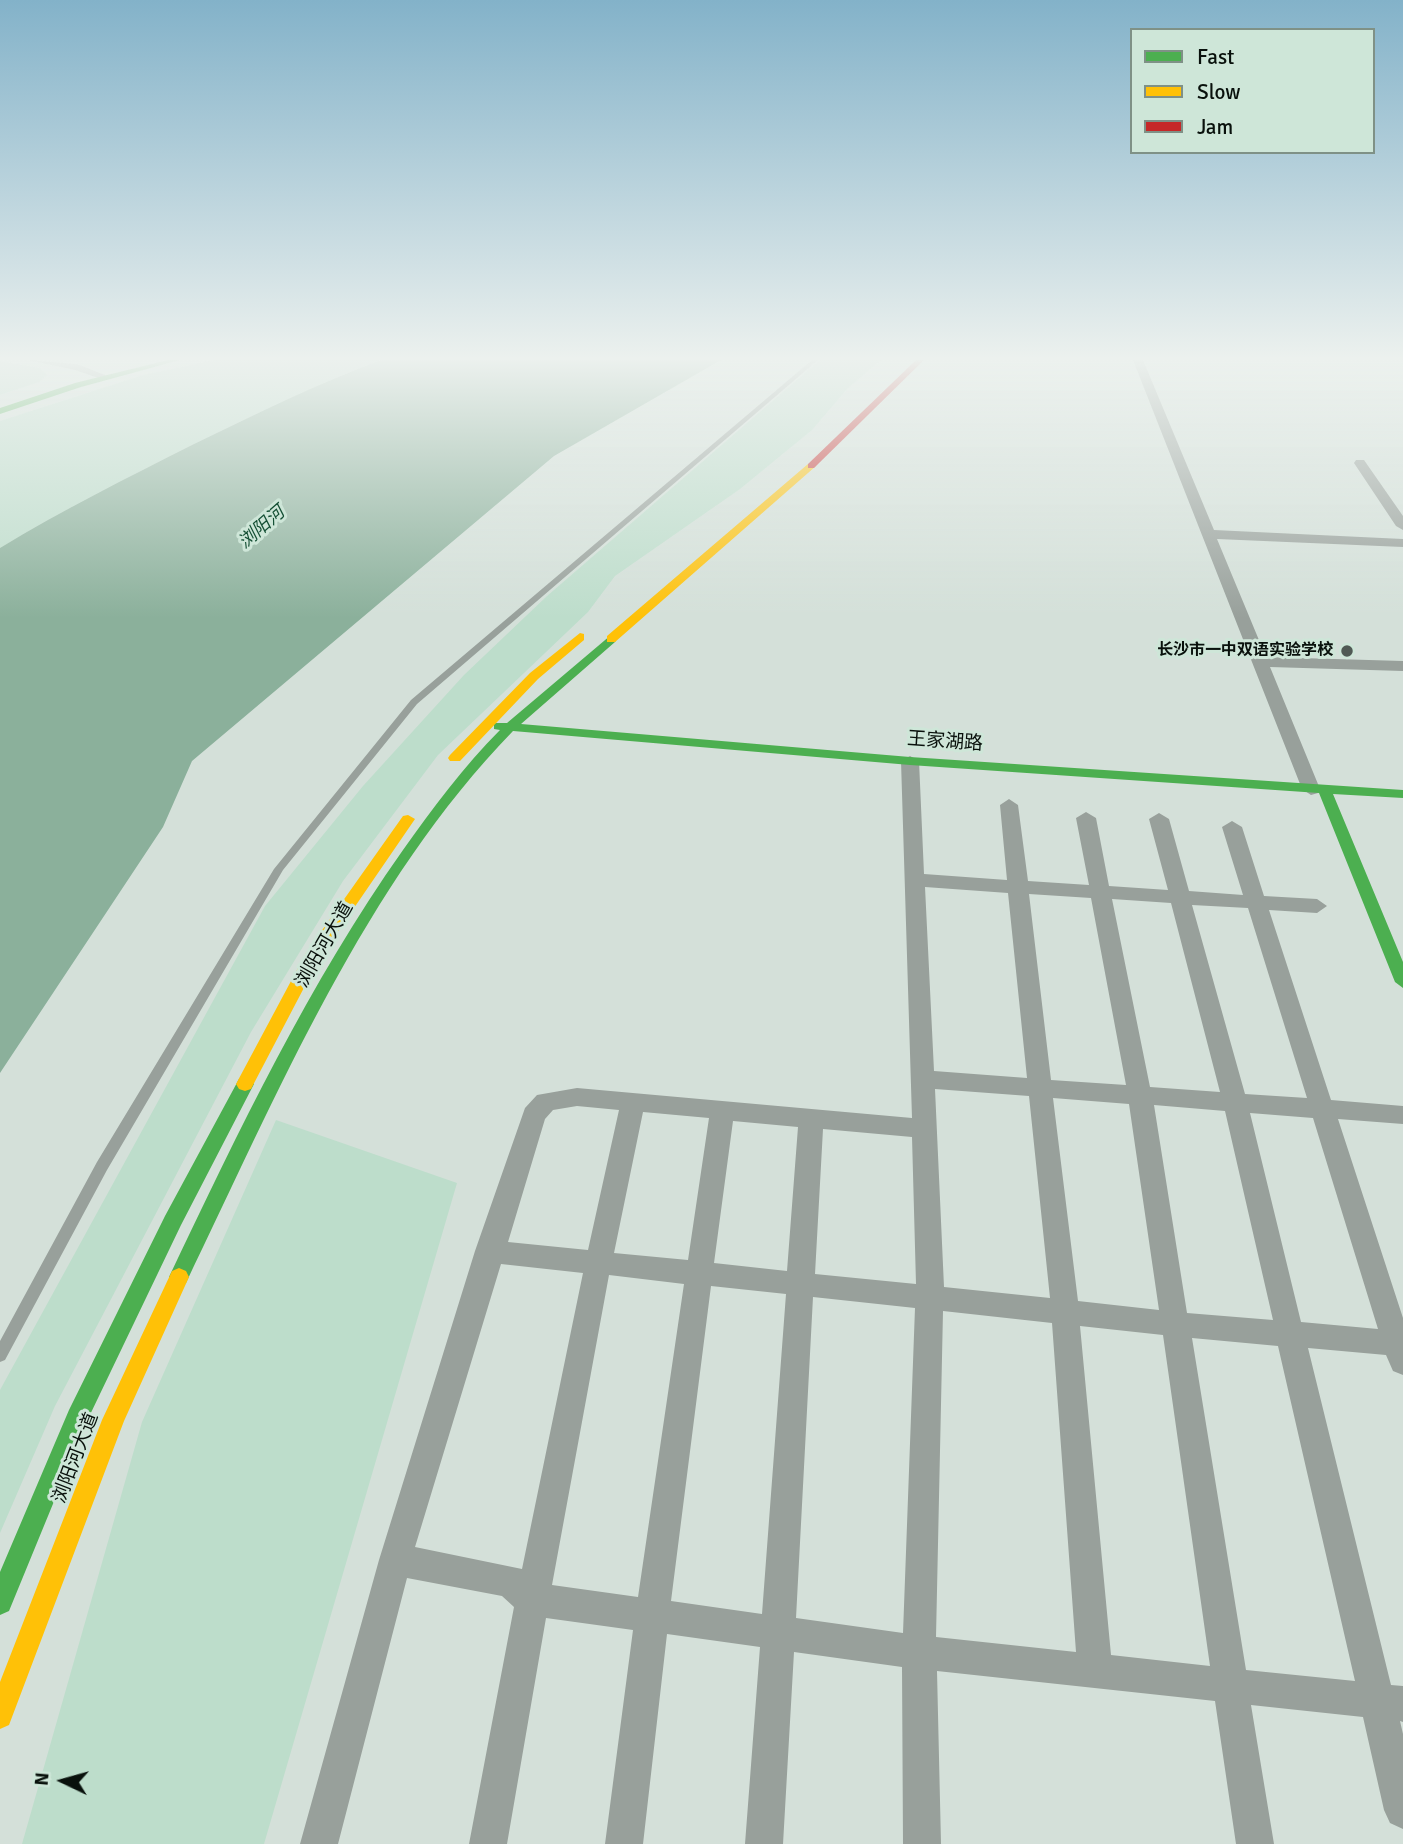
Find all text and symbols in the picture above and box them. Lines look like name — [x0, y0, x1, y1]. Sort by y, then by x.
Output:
legend — [1130, 28, 1375, 154]
text: Fast — [1197, 44, 1234, 70]
text: Slow — [1197, 79, 1241, 105]
text: Jam — [1197, 114, 1233, 140]
water label: 浏阳河 — [235, 502, 289, 554]
place label: 长沙市一中双语实验学校 — [1157, 641, 1333, 661]
marker: 长沙市一中双语实验学校 — [1339, 643, 1355, 659]
street label: 王家湖路 — [906, 728, 984, 756]
street label: 浏阳河大道 — [291, 898, 359, 992]
street label: 浏阳河大道 — [48, 1410, 104, 1506]
north arrow — [28, 1746, 98, 1816]
text: N — [30, 1772, 55, 1787]

